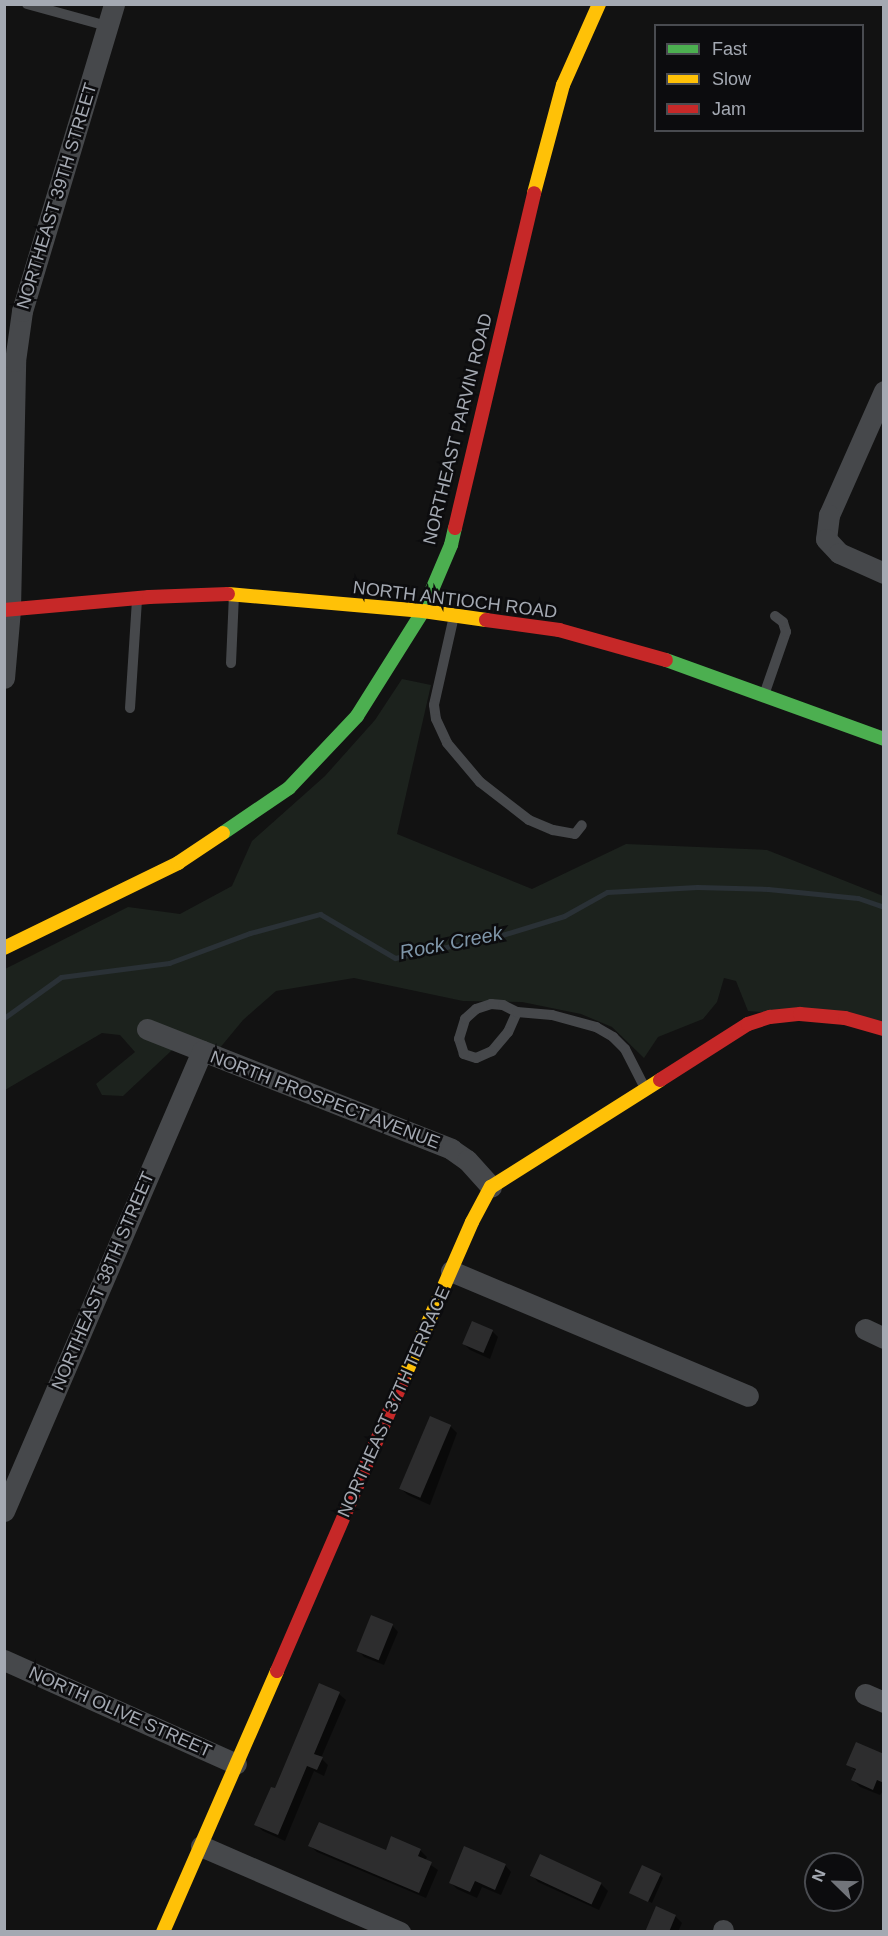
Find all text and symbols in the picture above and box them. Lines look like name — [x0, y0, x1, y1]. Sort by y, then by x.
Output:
legend — [654, 24, 864, 132]
text: Fast — [712, 39, 747, 59]
text: Slow — [712, 69, 751, 89]
street label: NORTHEAST 39TH STREET — [12, 80, 102, 312]
text: Jam — [712, 99, 746, 119]
street label: NORTHEAST PARVIN ROAD — [419, 311, 497, 547]
street label: NORTH ANTIOCH ROAD — [351, 577, 559, 623]
water label: Rock Creek — [397, 921, 505, 965]
street label: NORTH PROSPECT AVENUE — [207, 1046, 443, 1154]
street label: NORTHEAST 38TH STREET — [47, 1168, 159, 1394]
street label: NORTHEAST 37TH TERRACE — [333, 1283, 455, 1521]
street label: NORTH OLIVE STREET — [25, 1662, 215, 1762]
north arrow — [804, 1852, 864, 1912]
text: N — [809, 1867, 829, 1884]

